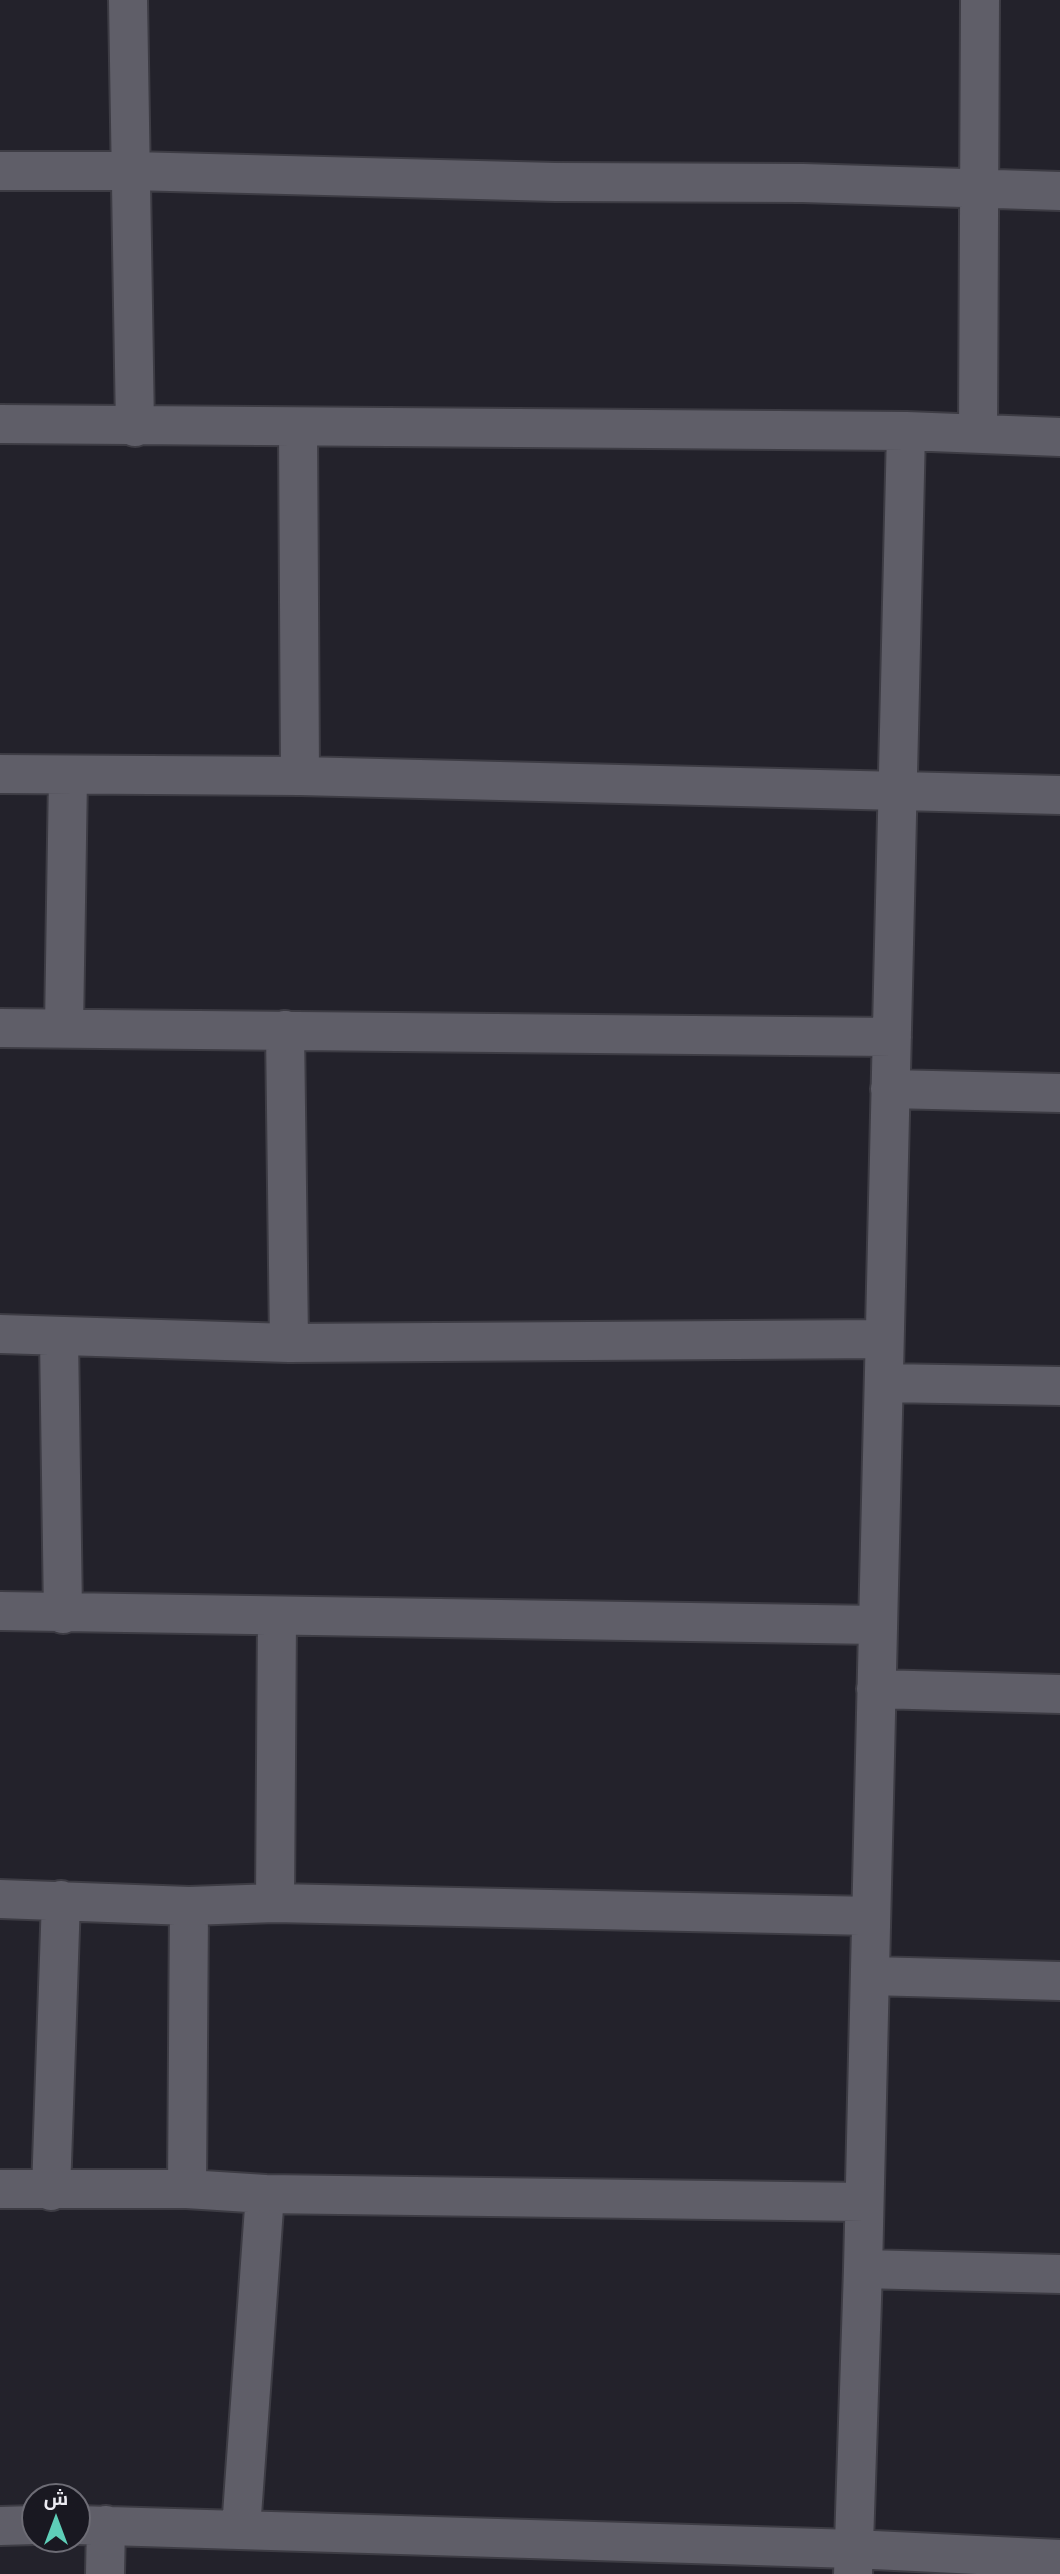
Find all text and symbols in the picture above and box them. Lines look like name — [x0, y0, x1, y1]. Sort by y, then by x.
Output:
north arrow — [21, 2483, 91, 2553]
text: ش — [44, 2487, 68, 2510]

